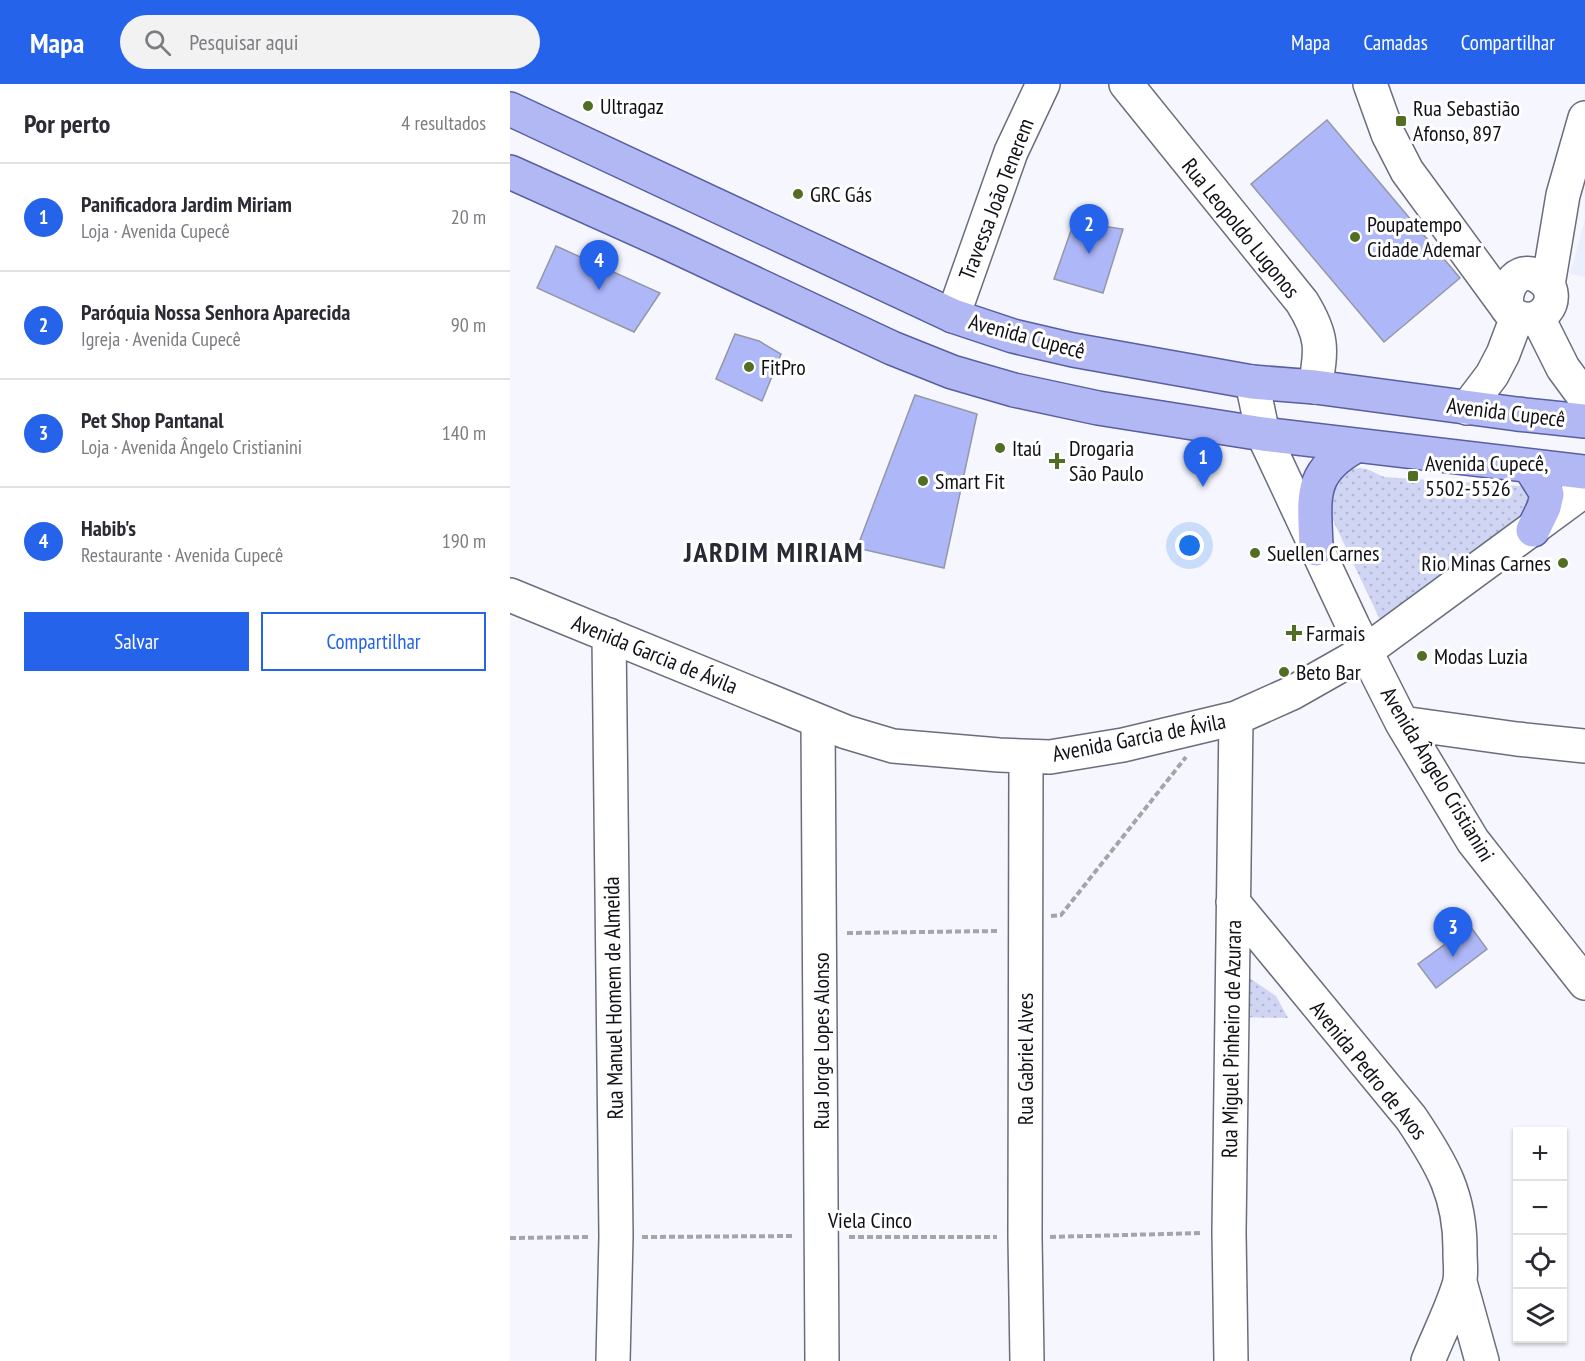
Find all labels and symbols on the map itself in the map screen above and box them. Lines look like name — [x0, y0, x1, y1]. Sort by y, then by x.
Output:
place label: Ultragaz — [600, 92, 664, 120]
place label: Rua Sebastião Afonso, 897 — [1413, 94, 1520, 147]
marker: Ultragaz — [581, 99, 595, 113]
street label: Travessa João Tenerem — [952, 114, 1040, 284]
marker: Rua Sebastião Afonso, 897 — [1394, 114, 1408, 128]
street label: Rua Leopoldo Lugonos — [1176, 152, 1306, 304]
place label: GRC Gás — [810, 180, 872, 208]
marker: GRC Gás — [791, 187, 805, 201]
pin: 2 — [1070, 204, 1108, 254]
place label: Poupatempo Cidade Ademar — [1367, 210, 1481, 263]
marker: Poupatempo Cidade Ademar — [1348, 230, 1362, 244]
pin: 4 — [580, 240, 619, 290]
street label: Avenida Cupecê — [966, 307, 1088, 365]
place label: FitPro — [761, 353, 806, 381]
marker: FitPro — [742, 360, 756, 374]
street label: Avenida Cupecê — [1445, 391, 1567, 433]
place label: Itaú — [1012, 434, 1042, 462]
place label: Drogaria São Paulo — [1069, 434, 1144, 487]
pin: 1 — [1184, 438, 1222, 487]
marker: Itaú — [993, 441, 1007, 455]
place label: Avenida Cupecê, 5502-5526 — [1425, 449, 1548, 502]
marker: Drogaria São Paulo — [1050, 454, 1064, 468]
place label: Smart Fit — [935, 467, 1005, 495]
marker: Avenida Cupecê, 5502-5526 — [1406, 469, 1420, 483]
marker: Smart Fit — [916, 474, 930, 488]
your location — [1175, 531, 1204, 560]
district label: JARDIM MIRIAM — [683, 533, 864, 570]
place label: Suellen Carnes — [1267, 539, 1380, 567]
marker: Suellen Carnes — [1248, 546, 1262, 560]
place label: Rio Minas Carnes — [1421, 549, 1551, 577]
marker: Rio Minas Carnes — [1556, 556, 1570, 570]
street label: Avenida Garcia de Ávila — [568, 608, 742, 700]
place label: Farmais — [1306, 619, 1365, 647]
marker: Farmais — [1287, 626, 1301, 640]
place label: Modas Luzia — [1434, 642, 1528, 670]
marker: Modas Luzia — [1415, 649, 1429, 663]
place label: Beto Bar — [1296, 658, 1361, 686]
marker: Beto Bar — [1277, 665, 1291, 679]
street label: Avenida Ângelo Cristianini — [1375, 682, 1501, 866]
street label: Avenida Garcia de Ávila — [1050, 706, 1228, 768]
street label: Rua Manuel Homem de Almeida — [597, 876, 629, 1120]
pin: 3 — [1434, 908, 1472, 957]
street label: Rua Miguel Pinheiro de Azurara — [1215, 920, 1247, 1158]
street label: Rua Jorge Lopes Alonso — [807, 952, 835, 1130]
street label: Rua Gabriel Alves — [1011, 993, 1039, 1125]
street label: Avenida Pedro de Avos — [1304, 995, 1434, 1145]
street label: Viela Cinco — [827, 1206, 912, 1234]

